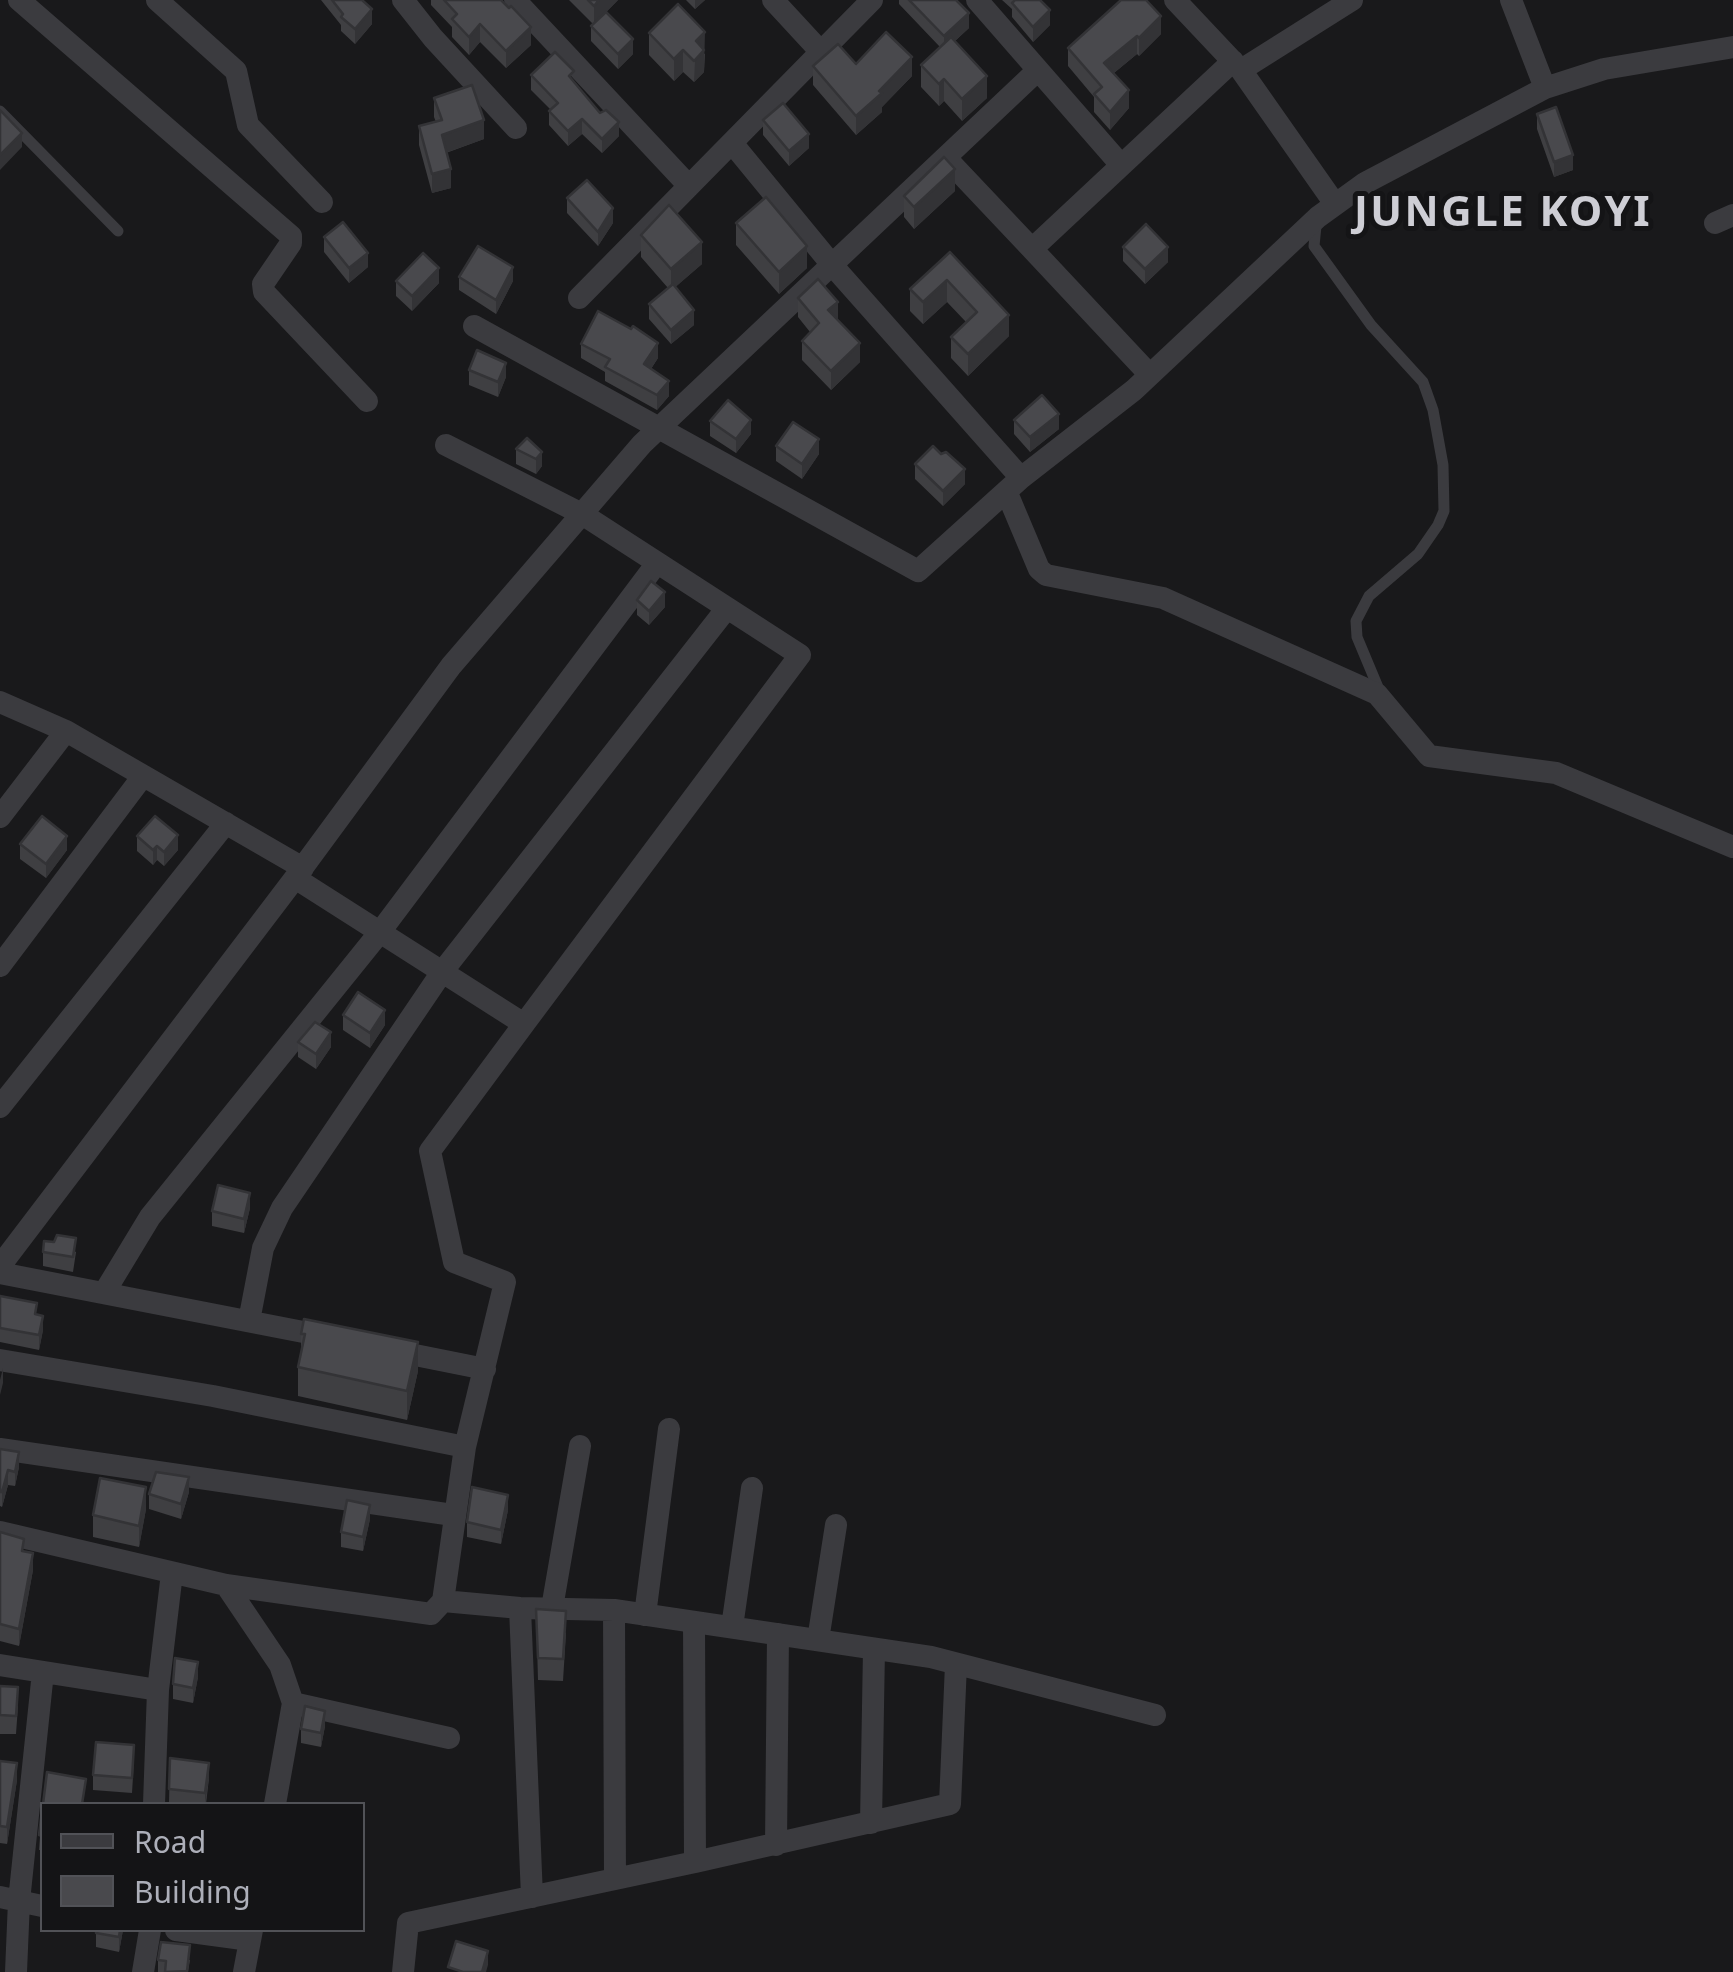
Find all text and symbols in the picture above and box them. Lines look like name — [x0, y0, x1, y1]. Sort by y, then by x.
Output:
district label: JUNGLE KOYI — [1354, 189, 1652, 239]
legend — [40, 1802, 365, 1932]
text: Road — [134, 1821, 206, 1862]
text: Building — [134, 1871, 251, 1912]

